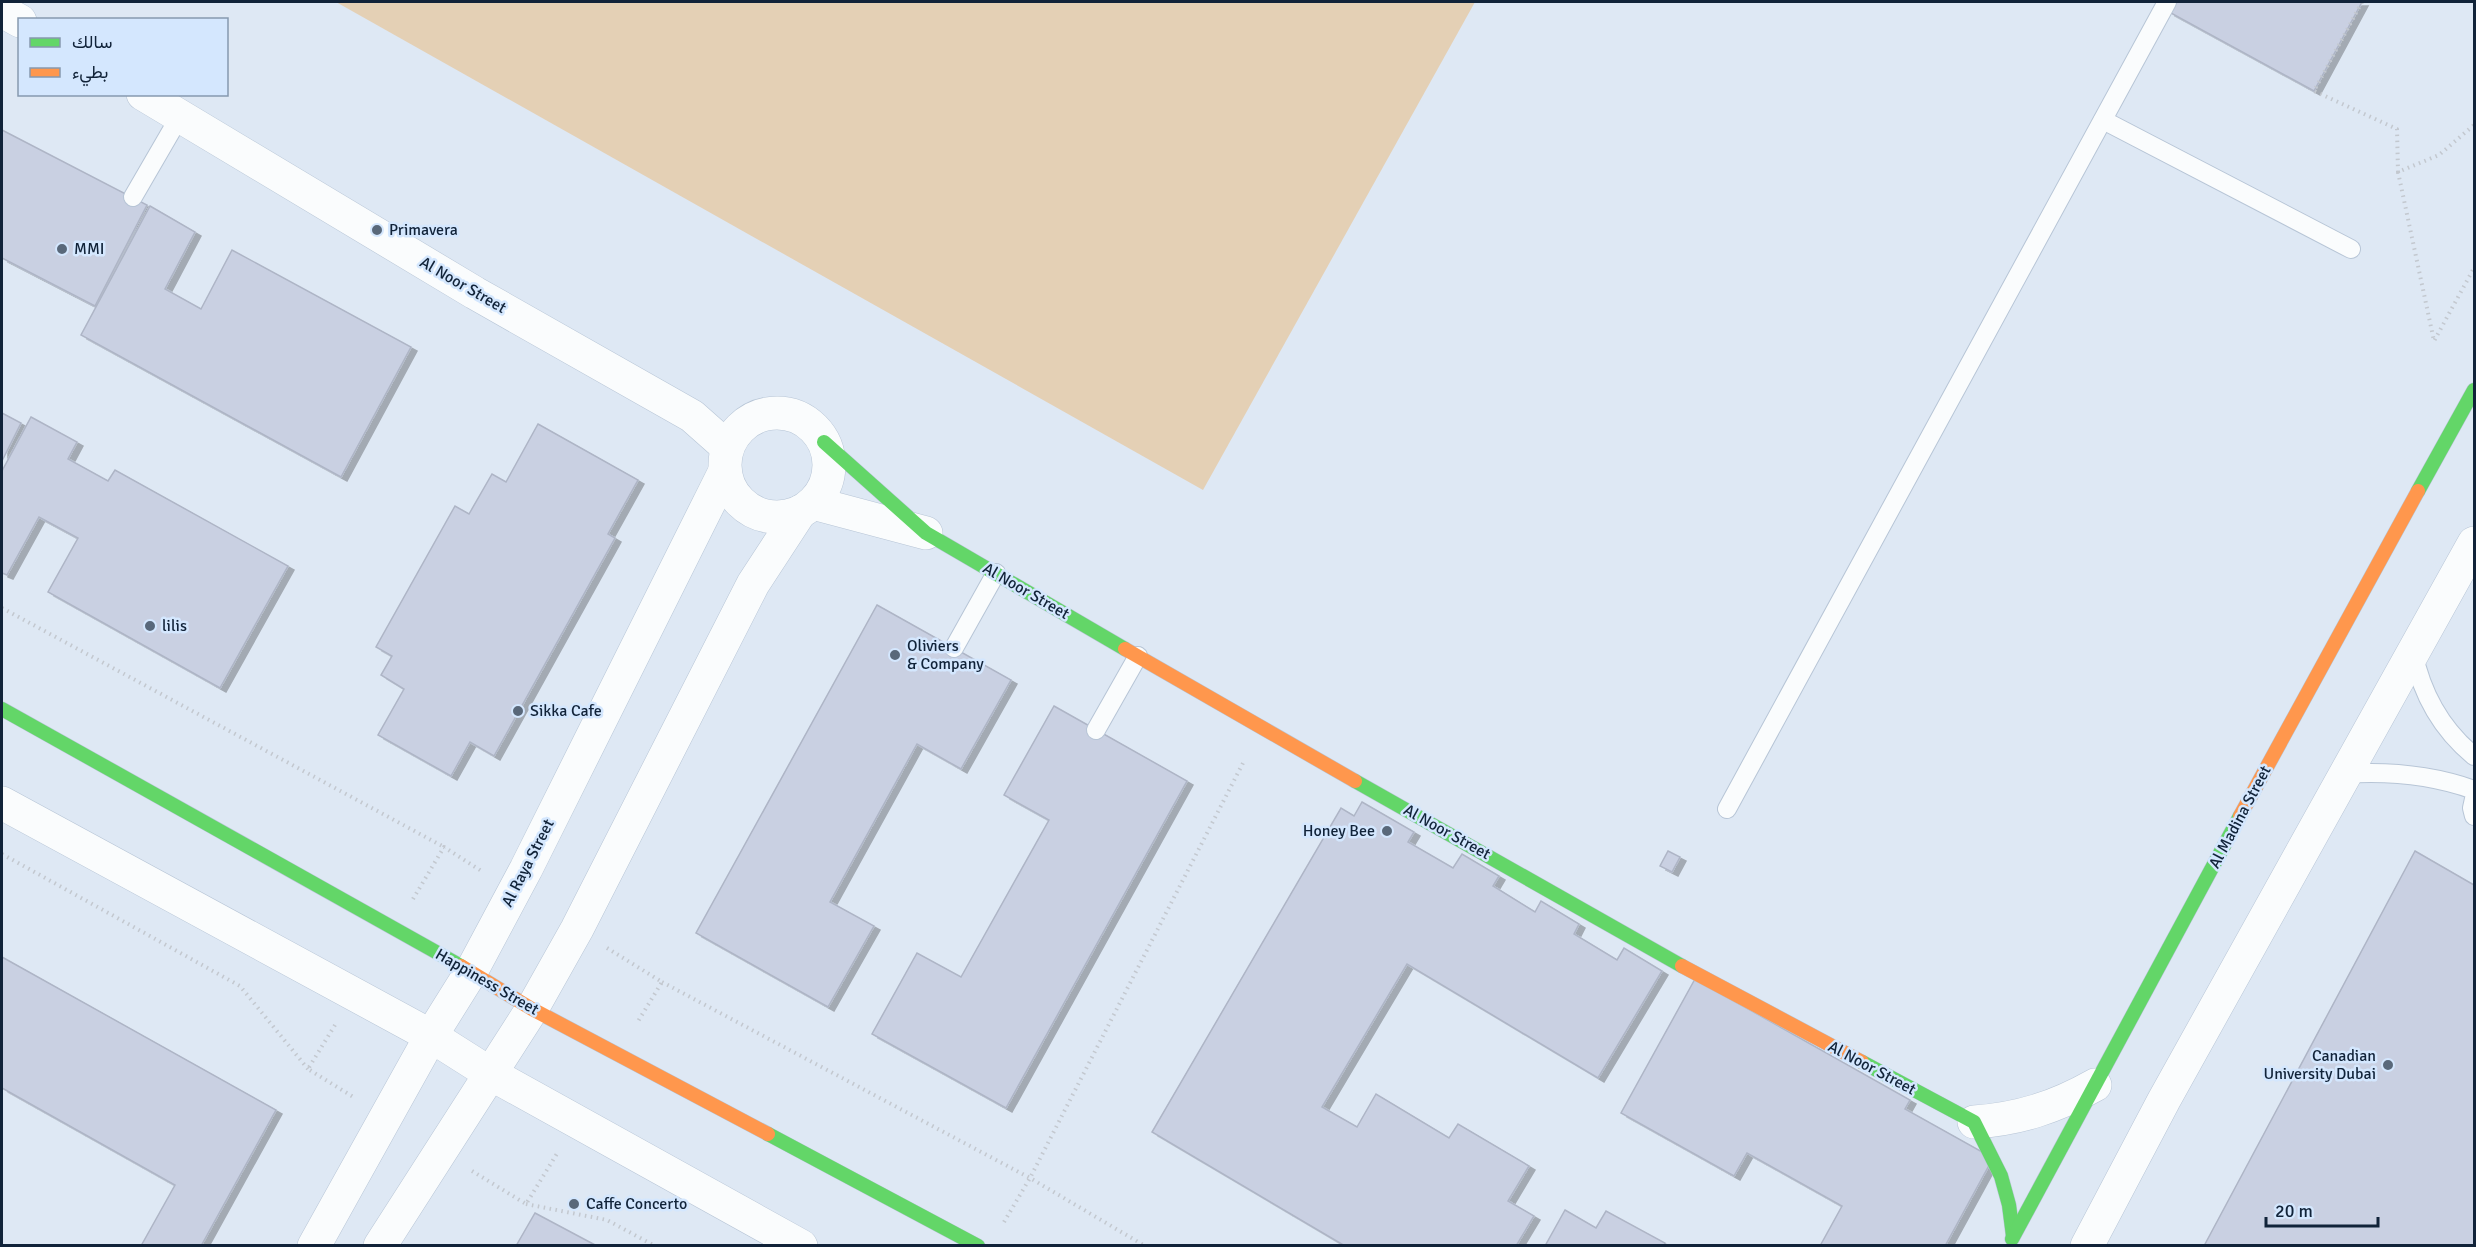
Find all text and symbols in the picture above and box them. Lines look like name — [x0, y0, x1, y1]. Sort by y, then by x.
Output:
legend — [18, 18, 228, 96]
text: سالك — [72, 31, 112, 53]
text: بطيء — [72, 61, 108, 87]
place label: Primavera — [389, 220, 458, 240]
marker: Primavera — [370, 223, 384, 237]
place label: MMI — [74, 239, 105, 259]
marker: MMI — [55, 242, 69, 256]
street label: Al Noor Street — [416, 252, 510, 318]
street label: Al Noor Street — [979, 558, 1073, 624]
place label: lilis — [162, 616, 187, 636]
marker: lilis — [143, 619, 157, 633]
place label: Oliviers & Company — [907, 636, 984, 674]
marker: Oliviers & Company — [888, 648, 902, 662]
place label: Sikka Cafe — [530, 701, 602, 721]
marker: Sikka Cafe — [511, 704, 525, 718]
street label: Al Madina Street — [2204, 762, 2276, 872]
street label: Al Noor Street — [1400, 800, 1494, 864]
street label: Al Raya Street — [497, 815, 559, 910]
place label: Honey Bee — [1303, 821, 1375, 841]
marker: Honey Bee — [1380, 824, 1394, 838]
street label: Happiness Street — [432, 944, 543, 1020]
street label: Al Noor Street — [1825, 1037, 1920, 1100]
place label: Canadian University Dubai — [2263, 1046, 2376, 1084]
marker: Canadian University Dubai — [2381, 1058, 2395, 1072]
scale bar — [2266, 1190, 2378, 1228]
place label: Caffe Concerto — [586, 1194, 687, 1214]
marker: Caffe Concerto — [567, 1197, 581, 1211]
text: 20 m — [2275, 1200, 2313, 1222]

